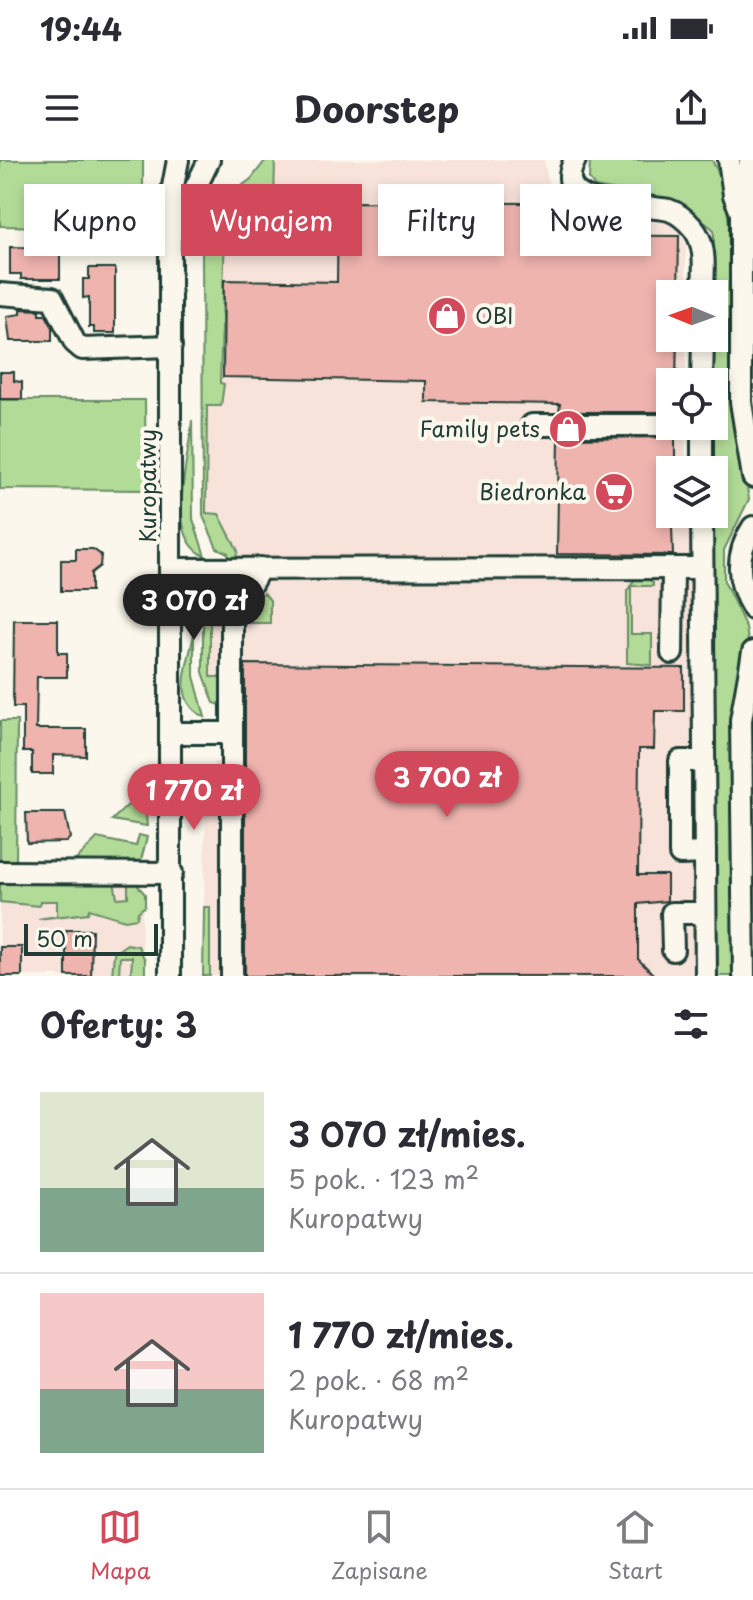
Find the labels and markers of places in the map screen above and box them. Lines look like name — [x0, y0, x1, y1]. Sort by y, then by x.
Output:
shop icon: OBI — [426, 295, 468, 337]
place label: OBI — [475, 298, 513, 331]
shop icon: Family pets — [547, 408, 589, 450]
place label: Family pets — [420, 411, 540, 444]
supermarket icon: Biedronka — [593, 471, 635, 513]
place label: Biedronka — [479, 474, 586, 507]
pin: 3 070 zł — [111, 574, 277, 642]
pin: 3 700 zł — [364, 751, 530, 819]
pin: 1 770 zł — [111, 764, 277, 832]

